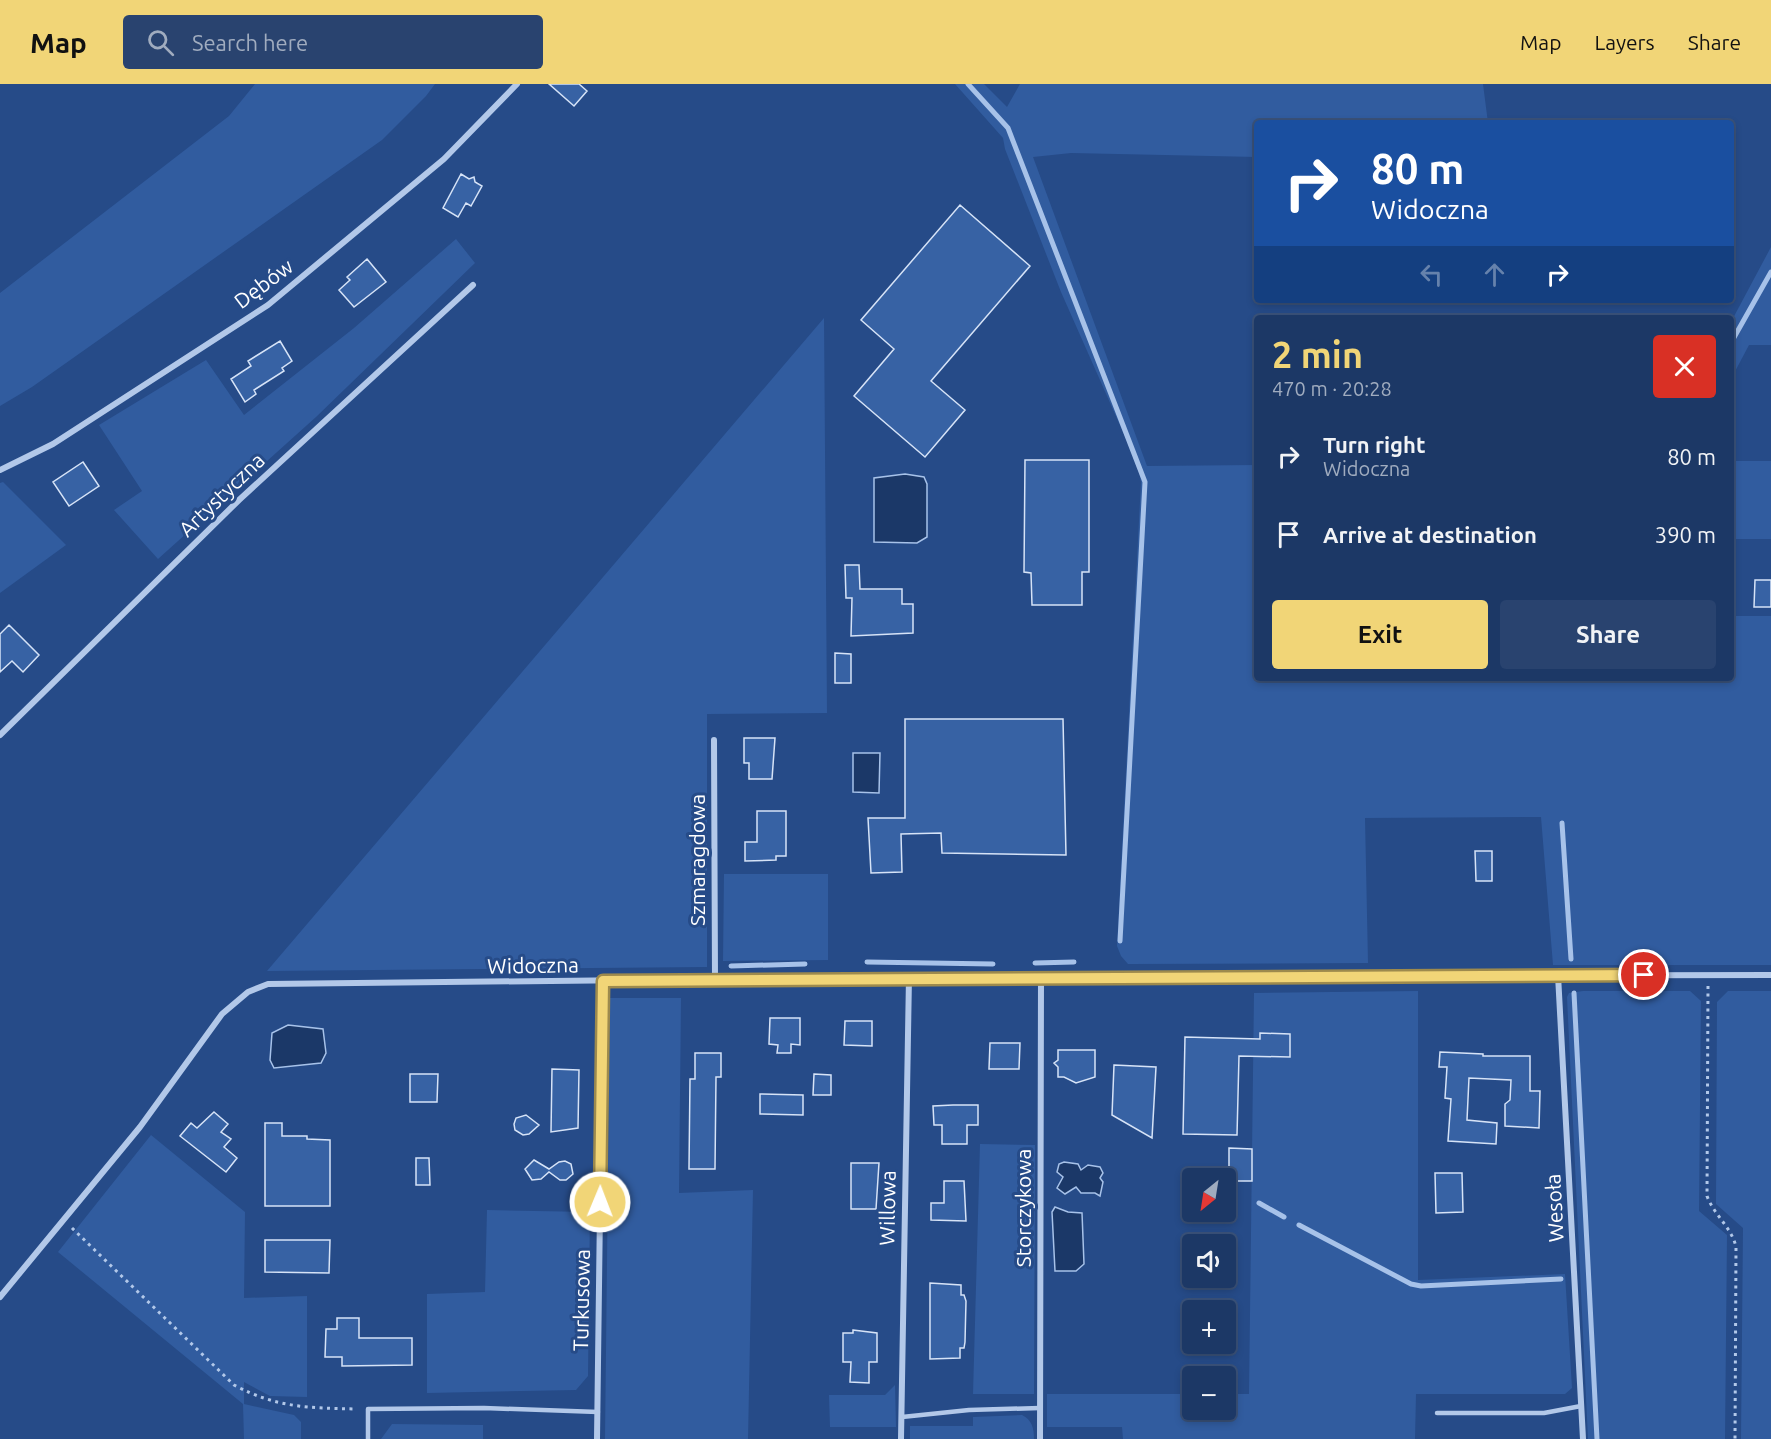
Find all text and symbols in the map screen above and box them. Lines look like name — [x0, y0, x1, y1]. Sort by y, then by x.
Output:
search box — [123, 15, 543, 69]
icon: search — [144, 26, 177, 59]
text: Map — [30, 27, 87, 58]
text: Search here — [192, 30, 308, 55]
text: Map — [1520, 30, 1561, 54]
text: Layers — [1594, 30, 1655, 54]
text: Share — [1688, 30, 1741, 54]
icon: right — [1272, 144, 1350, 222]
text: 80 m — [1371, 145, 1465, 192]
text: Widoczna — [1371, 194, 1489, 224]
street label: Dębów — [229, 253, 297, 313]
icon: left — [1415, 258, 1448, 291]
icon: ahead — [1478, 258, 1511, 291]
icon: right — [1541, 258, 1574, 291]
text: 2 min — [1272, 334, 1363, 375]
button: close — [1653, 335, 1716, 398]
text: 470 m · 20:28 — [1272, 377, 1392, 400]
text: Turn right — [1323, 432, 1425, 457]
icon: right — [1272, 440, 1305, 473]
text: 80 m — [1667, 444, 1716, 469]
street label: Artystyczna — [174, 448, 269, 541]
text: Widoczna — [1323, 457, 1410, 480]
icon: arrive — [1272, 518, 1305, 551]
text: Arrive at destination — [1323, 522, 1537, 547]
text: 390 m — [1655, 522, 1716, 547]
button: Exit — [1272, 600, 1488, 669]
button: Share — [1500, 600, 1716, 669]
street label: Szmaragdowa — [685, 794, 709, 926]
pin — [1618, 949, 1669, 1000]
street label: Widoczna — [487, 952, 579, 978]
icon: arrive — [1627, 958, 1660, 991]
street label: Storczykowa — [1011, 1149, 1035, 1267]
north arrow — [1182, 1168, 1236, 1222]
map controls — [1182, 1168, 1236, 1420]
position arrow — [568, 1170, 632, 1234]
street label: Willowa — [874, 1170, 900, 1246]
street label: Wesoła — [1540, 1173, 1568, 1243]
button: sound — [1182, 1234, 1236, 1288]
street label: Turkusowa — [568, 1249, 594, 1351]
button: + — [1182, 1300, 1236, 1354]
button: − — [1182, 1366, 1236, 1420]

